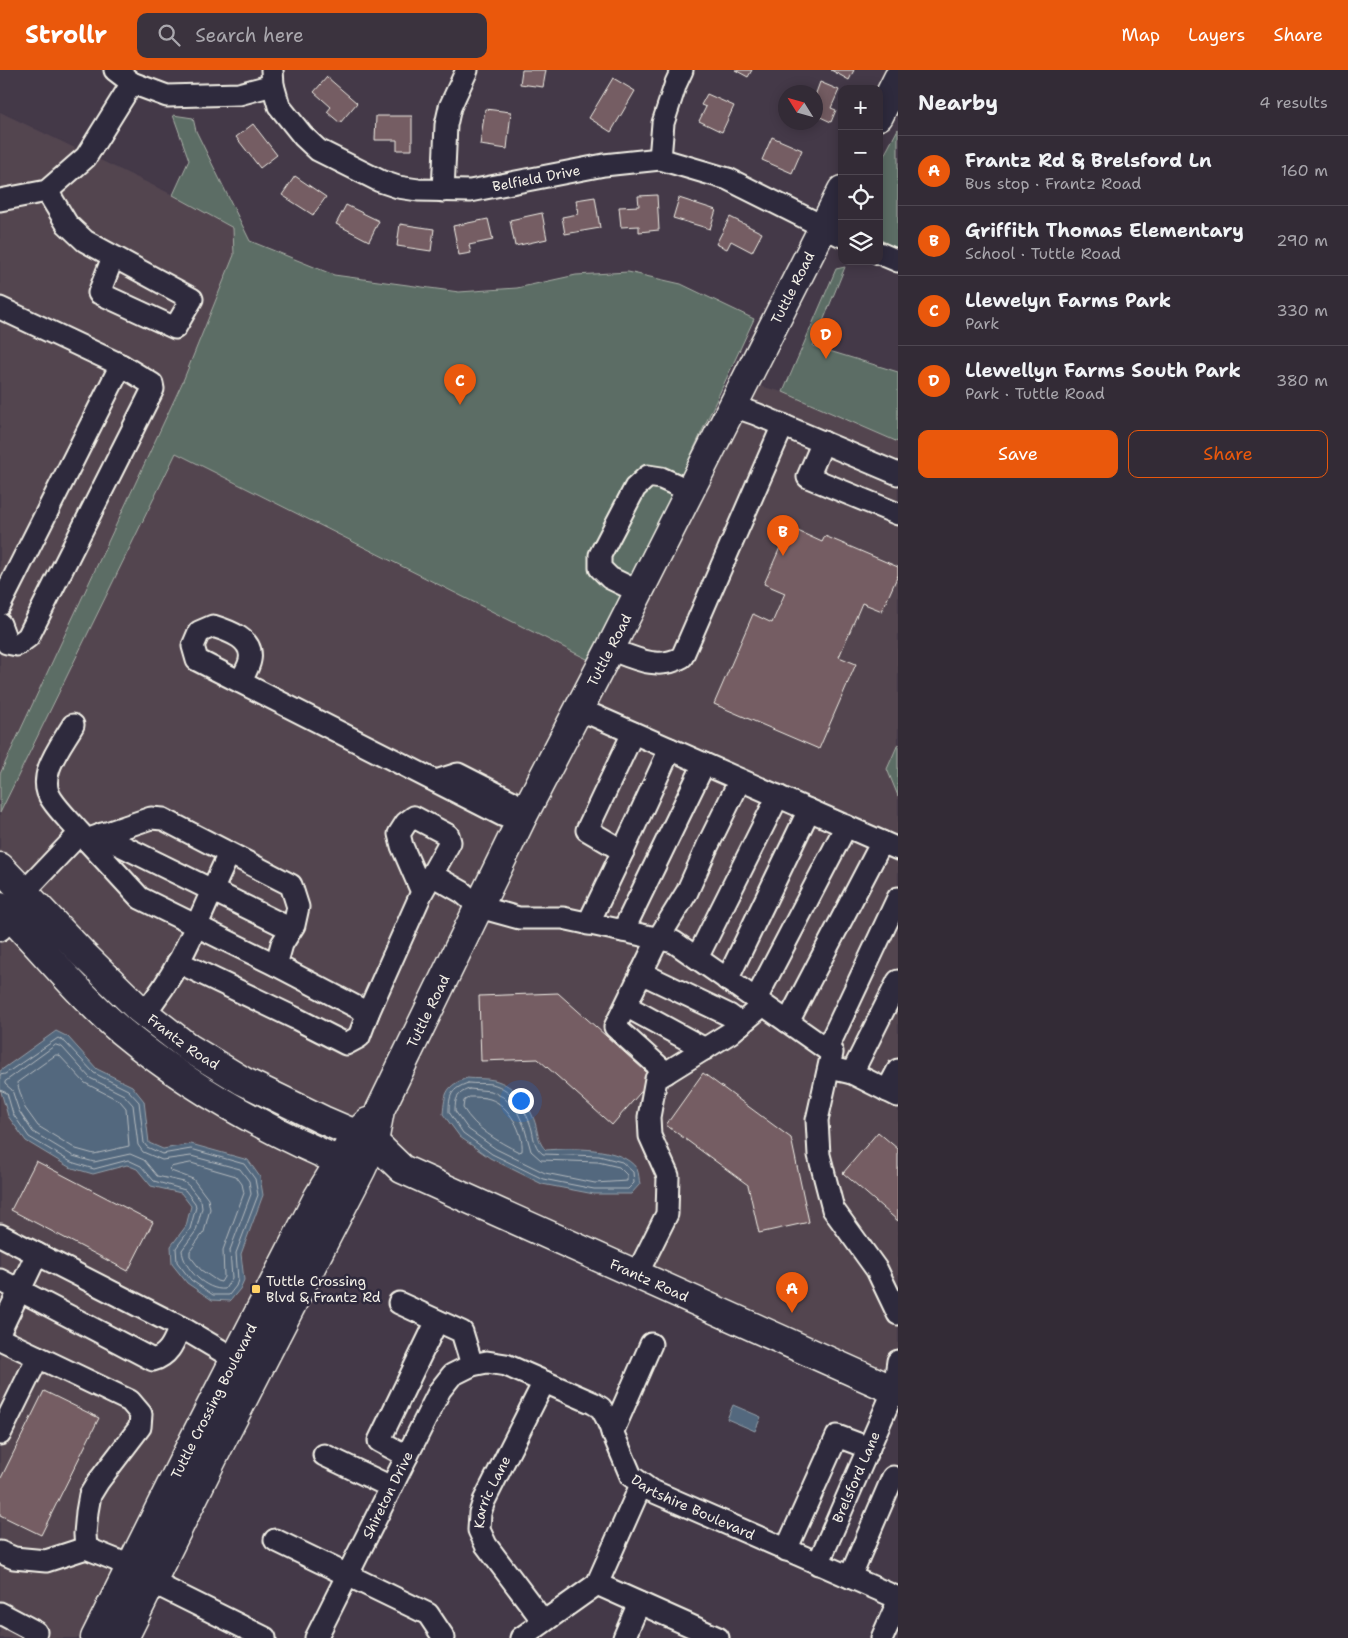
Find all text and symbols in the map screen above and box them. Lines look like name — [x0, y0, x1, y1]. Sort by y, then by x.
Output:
search box — [137, 13, 487, 58]
text: Strollr — [25, 19, 107, 51]
icon: search — [155, 21, 183, 49]
text: Search here — [195, 23, 304, 48]
text: Map — [1122, 23, 1160, 47]
text: Layers — [1188, 23, 1245, 47]
text: Share — [1273, 23, 1323, 47]
north arrow — [778, 85, 823, 130]
map controls — [838, 85, 883, 265]
button: + — [838, 85, 883, 130]
text: Nearby — [918, 89, 998, 117]
text: 4 results — [1259, 92, 1328, 113]
button: − — [838, 130, 883, 175]
text: Frantz Rd & Brelsford Ln — [965, 148, 1212, 173]
text: A — [928, 160, 940, 181]
text: 160 m — [1281, 160, 1328, 181]
street label: Belfield Drive — [491, 161, 582, 195]
text: Bus stop · Frantz Road — [965, 173, 1142, 194]
button: locate — [838, 175, 883, 220]
text: Griffith Thomas Elementary — [965, 218, 1244, 243]
button: layers — [838, 220, 883, 265]
text: B — [929, 230, 939, 251]
text: 290 m — [1276, 230, 1328, 251]
text: School · Tuttle Road — [965, 243, 1121, 264]
street label: Tuttle Road — [767, 248, 818, 327]
text: Llewelyn Farms Park — [965, 288, 1171, 313]
text: C — [929, 300, 939, 321]
text: 330 m — [1276, 300, 1328, 321]
text: Park — [965, 313, 999, 334]
pin: D — [810, 318, 842, 359]
text: Llewellyn Farms South Park — [965, 358, 1241, 383]
pin: C — [444, 364, 476, 405]
text: D — [928, 370, 940, 391]
text: 380 m — [1276, 370, 1328, 391]
text: Park · Tuttle Road — [965, 383, 1105, 404]
button: Save — [918, 430, 1118, 478]
button: Share — [1128, 430, 1328, 478]
pin: B — [767, 515, 799, 556]
street label: Tuttle Road — [583, 611, 635, 689]
street label: Tuttle Road — [403, 972, 454, 1051]
street label: Frantz Road — [144, 1010, 223, 1074]
your location — [508, 1088, 534, 1114]
street label: Frantz Road — [607, 1255, 692, 1306]
place label: Tuttle Crossing Blvd & Frantz Rd — [266, 1272, 381, 1306]
pin: A — [776, 1272, 808, 1313]
marker: Tuttle Crossing Blvd & Frantz Rd — [250, 1283, 262, 1295]
street label: Tuttle Crossing Boulevard — [167, 1320, 261, 1482]
street label: Brelsford Lane — [828, 1428, 884, 1526]
street label: Shireton Drive — [358, 1448, 417, 1542]
street label: Karric Lane — [470, 1453, 514, 1529]
street label: Dartshire Boulevard — [628, 1470, 758, 1544]

